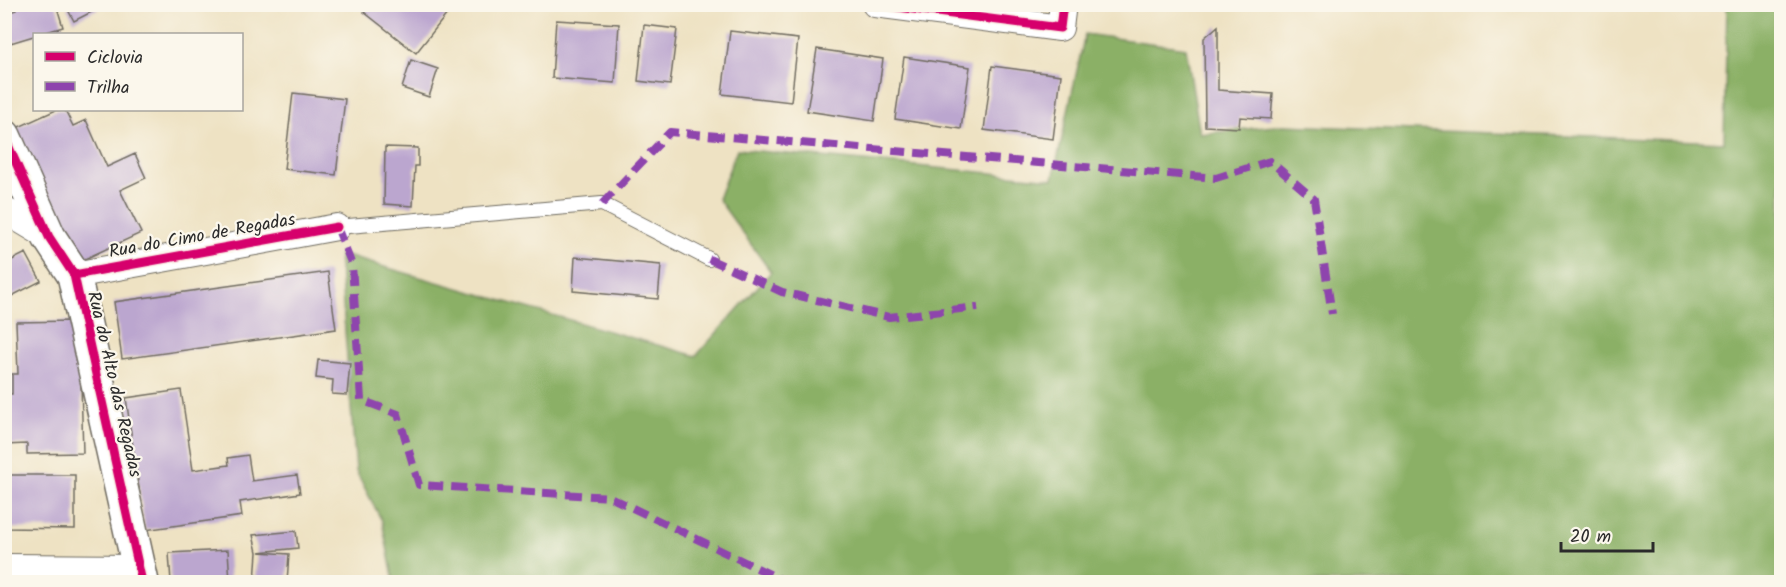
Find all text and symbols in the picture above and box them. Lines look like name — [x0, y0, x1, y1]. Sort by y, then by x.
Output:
legend — [33, 33, 243, 111]
text: Ciclovia — [87, 44, 143, 73]
text: Trilha — [87, 74, 129, 103]
street label: Rua do Cimo de Regadas — [107, 206, 298, 267]
street label: Rua do Alto das Regadas — [78, 289, 149, 480]
scale bar — [1561, 515, 1652, 553]
text: 20 m — [1570, 523, 1611, 552]

